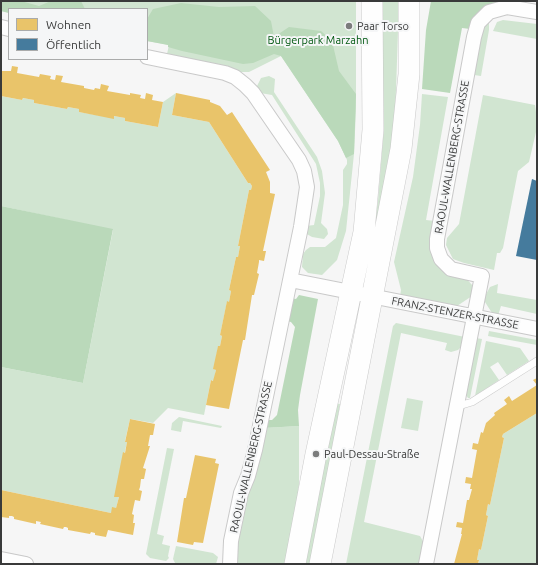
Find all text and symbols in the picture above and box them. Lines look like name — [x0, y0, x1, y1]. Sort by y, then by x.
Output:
legend — [8, 8, 148, 60]
text: Wohnen — [46, 18, 91, 31]
place label: Paar Torso — [357, 19, 409, 33]
marker: Paar Torso — [344, 21, 354, 31]
park label: Bürgerpark Marzahn — [268, 33, 368, 47]
text: Öffentlich — [46, 38, 101, 51]
street label: RAOUL-WALLENBERG-STRASSE — [432, 79, 472, 235]
street label: FRANZ-STENZER-STRASSE — [390, 294, 520, 332]
street label: RAOUL-WALLENBERG-STRASSE — [227, 380, 275, 534]
place label: Paul-Dessau-Straße — [324, 447, 420, 461]
marker: Paul-Dessau-Straße — [311, 449, 321, 459]

